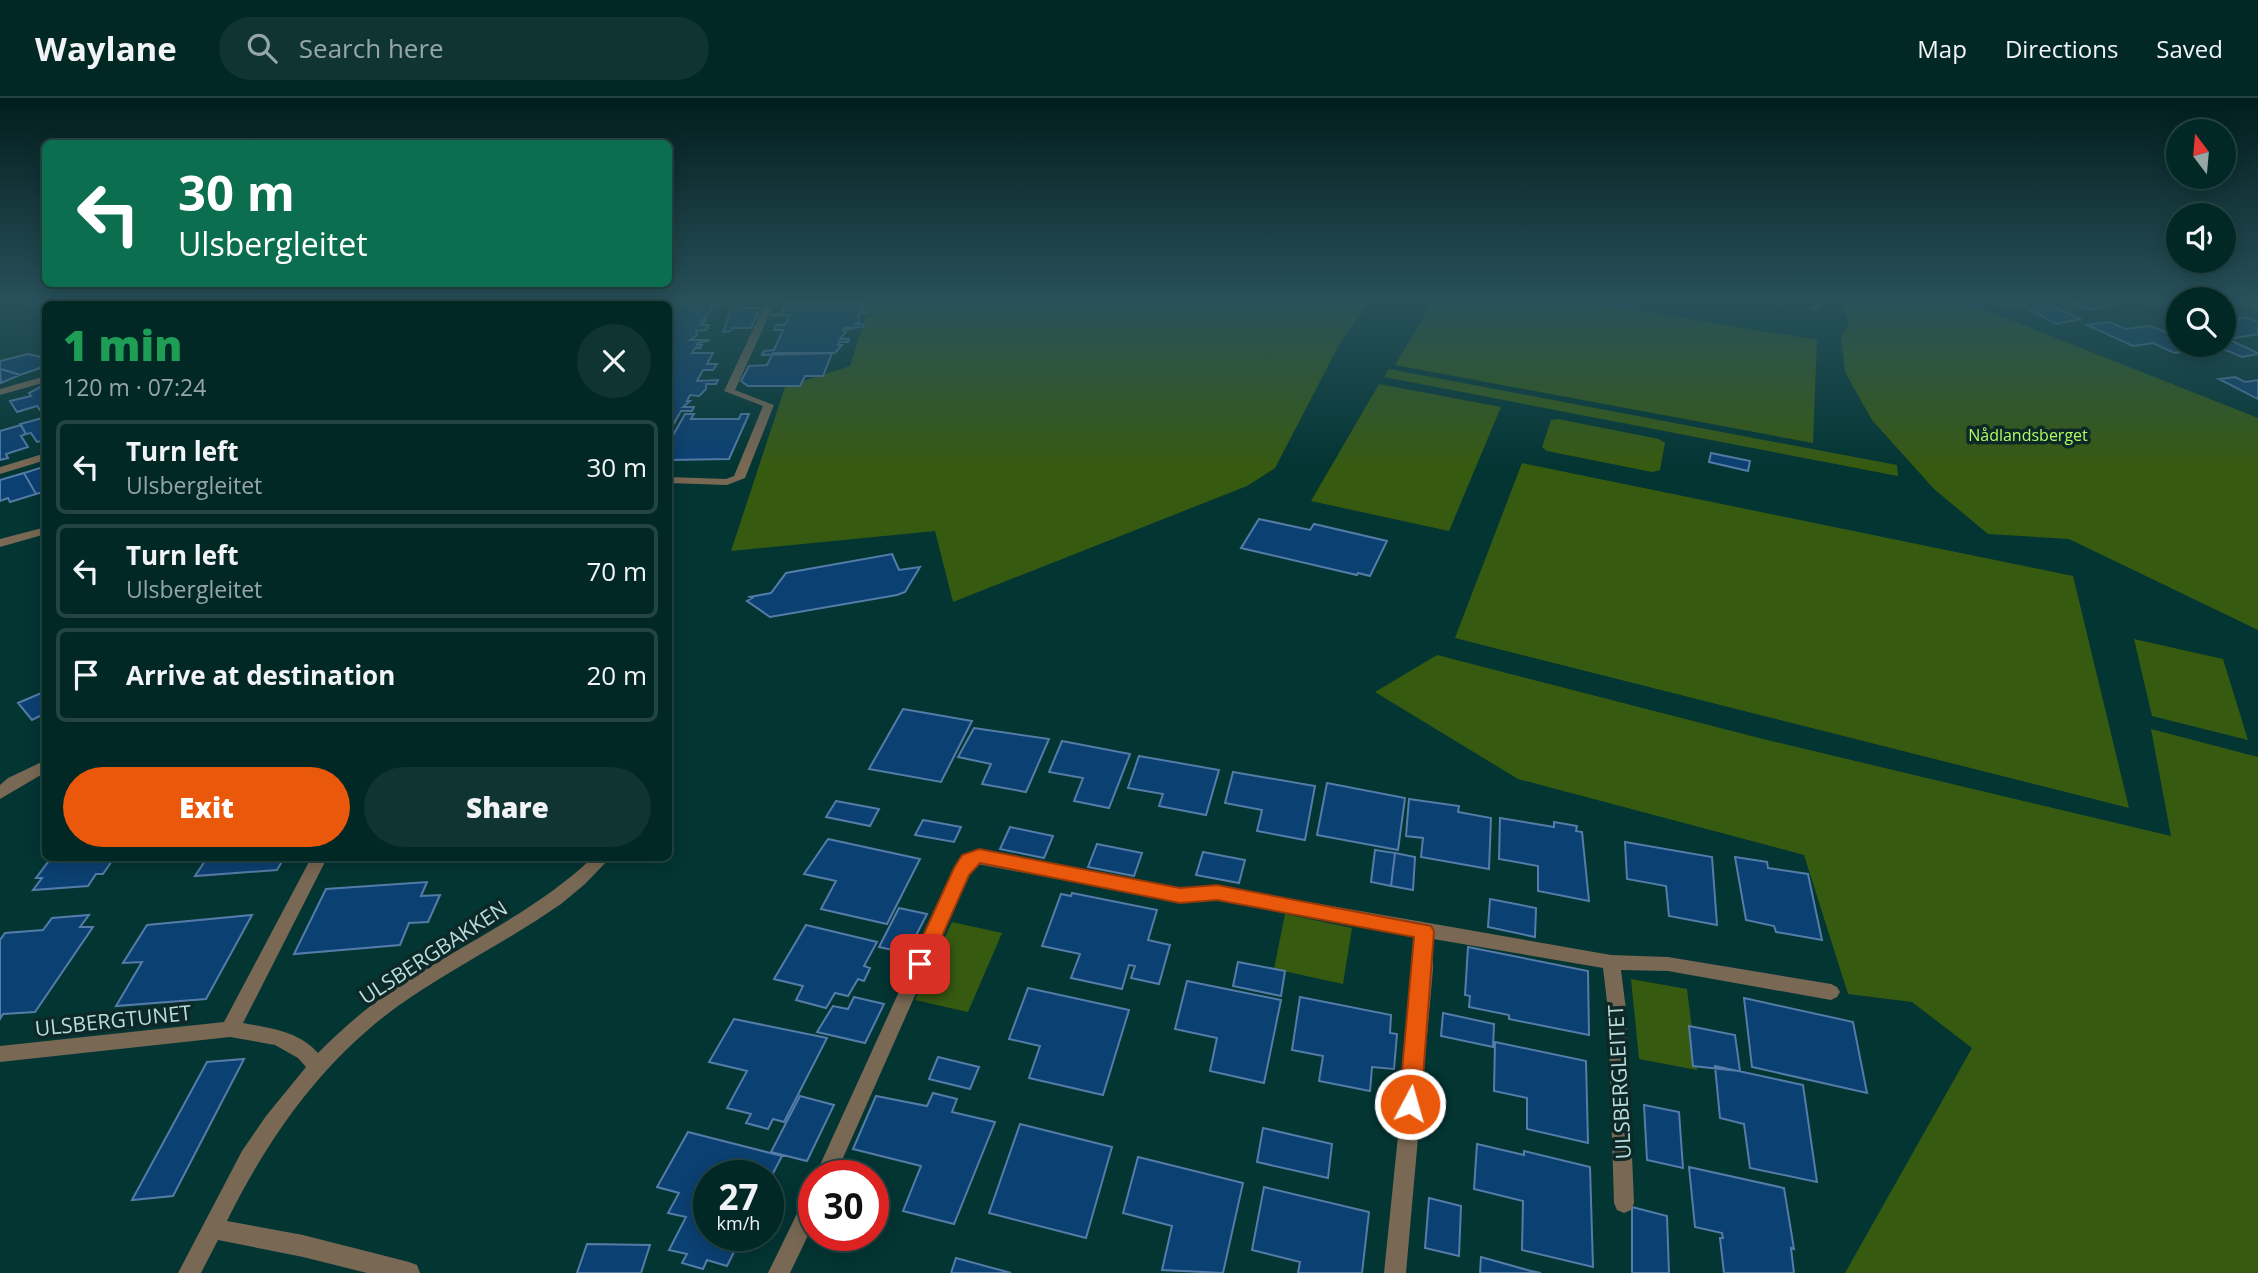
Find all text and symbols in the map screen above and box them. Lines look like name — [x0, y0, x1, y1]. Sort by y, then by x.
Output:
search box — [219, 17, 709, 80]
text: Waylane — [35, 26, 177, 71]
icon: search — [243, 29, 281, 67]
text: Search here — [299, 30, 444, 66]
text: Map — [1917, 32, 1967, 65]
text: Directions — [2005, 32, 2118, 65]
text: Saved — [2156, 32, 2223, 65]
north arrow — [2166, 119, 2236, 189]
map controls — [2166, 119, 2236, 357]
text: 30 m — [178, 159, 295, 225]
icon: left — [63, 168, 154, 259]
button: sound — [2166, 203, 2236, 273]
text: Ulsbergleitet — [178, 222, 368, 265]
button: search — [2166, 287, 2236, 357]
text: 1 min — [63, 316, 182, 373]
button: close — [577, 324, 651, 398]
text: 120 m · 07:24 — [63, 371, 206, 403]
park label: Nådlandsberget — [1968, 424, 2088, 446]
text: Turn left — [126, 433, 238, 469]
icon: left — [67, 448, 105, 486]
text: 30 m — [586, 449, 647, 485]
text: Ulsbergleitet — [126, 469, 262, 501]
text: Turn left — [126, 537, 238, 573]
icon: left — [67, 552, 105, 590]
text: 70 m — [586, 553, 647, 589]
text: Ulsbergleitet — [126, 573, 262, 605]
icon: arrive — [67, 656, 105, 694]
text: Arrive at destination — [126, 657, 395, 693]
text: 20 m — [586, 657, 647, 693]
button: Exit — [63, 767, 350, 847]
button: Share — [364, 767, 651, 847]
street label: ULSBERGBAKKEN — [354, 894, 512, 1010]
pin — [890, 934, 950, 994]
icon: arrive — [901, 945, 939, 983]
street label: ULSBERGTUNET — [33, 998, 193, 1042]
street label: ULSBERGLEITET — [1601, 1004, 1637, 1160]
position arrow — [1373, 1067, 1447, 1141]
speed limit sign: 30 — [798, 1160, 889, 1251]
text: 27 — [718, 1173, 759, 1220]
text: km/h — [717, 1211, 760, 1235]

